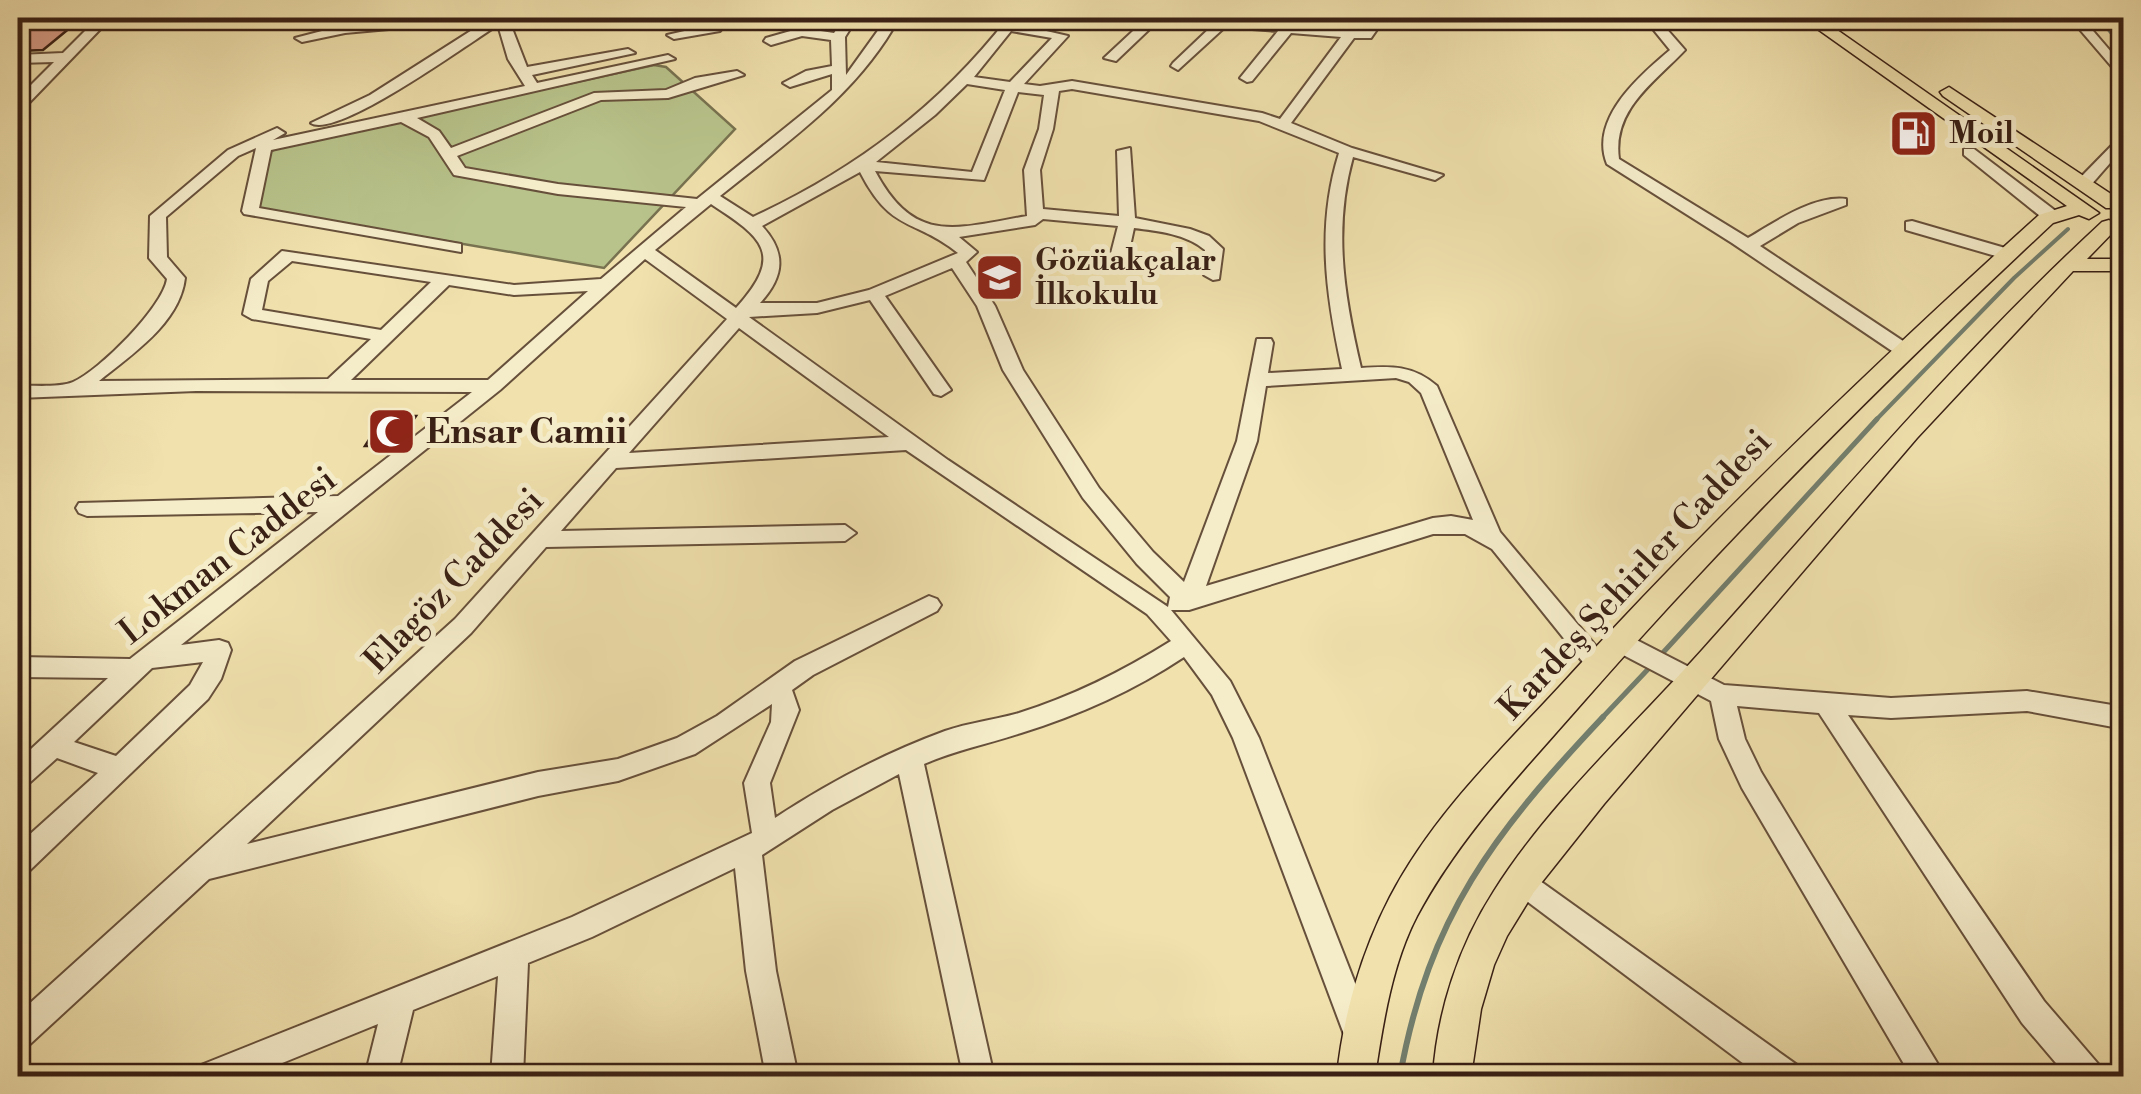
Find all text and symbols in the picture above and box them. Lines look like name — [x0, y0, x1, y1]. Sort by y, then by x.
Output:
fuel station icon: Moil — [1888, 107, 1940, 159]
place label: Moil — [1949, 115, 2014, 153]
place label: Gözüakçalar İlkokulu — [1035, 242, 1216, 314]
school or university icon: Gözüakçalar İlkokulu — [974, 251, 1026, 303]
mosque icon: Ensar Camii — [365, 405, 417, 457]
place label: Ensar Camii — [426, 411, 627, 454]
street label: Kardeş Şehirler Caddesi — [1490, 421, 1781, 729]
street label: Lokman Caddesi — [111, 458, 345, 654]
street label: Elagöz Caddesi — [355, 480, 553, 682]

